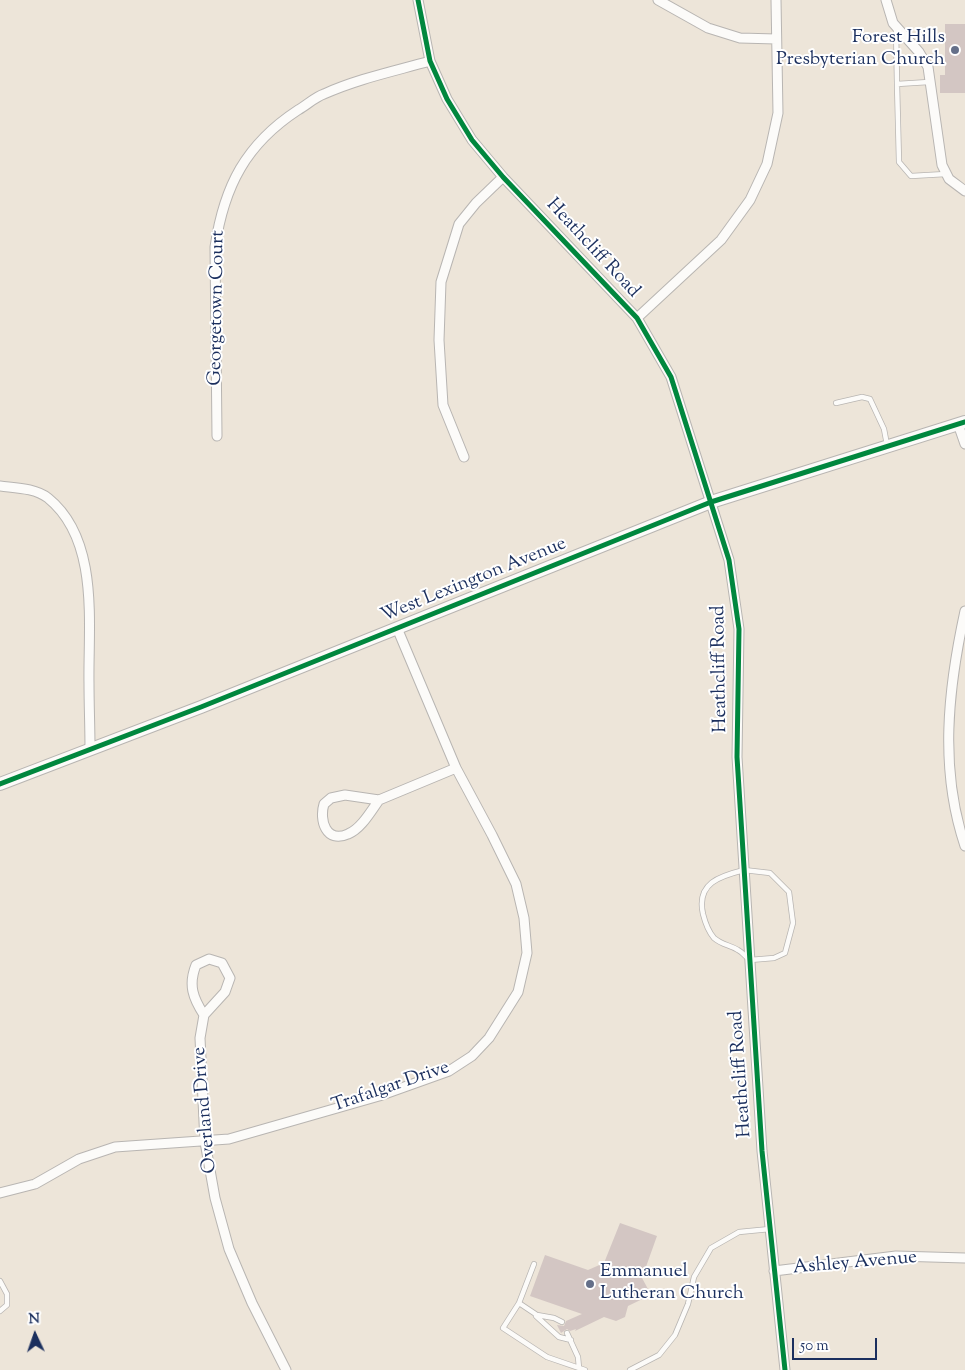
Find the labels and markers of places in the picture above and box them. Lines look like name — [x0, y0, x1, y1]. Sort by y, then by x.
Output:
place label: Forest Hills Presbyterian Church — [776, 28, 945, 72]
marker: Forest Hills Presbyterian Church — [949, 44, 961, 56]
place label: Emmanuel Lutheran Church — [600, 1262, 744, 1306]
marker: Emmanuel Lutheran Church — [584, 1278, 596, 1290]

